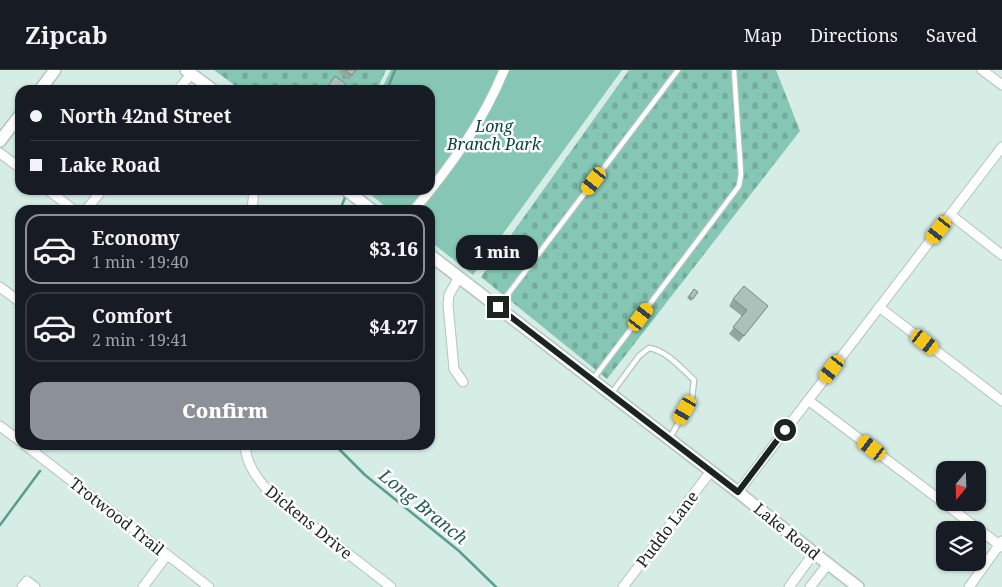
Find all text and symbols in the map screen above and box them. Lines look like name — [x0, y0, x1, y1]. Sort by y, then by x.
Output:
text: Zipcab — [25, 18, 108, 51]
text: Map — [744, 23, 782, 47]
text: Directions — [810, 23, 898, 47]
text: Saved — [926, 23, 977, 47]
text: North 42nd Street — [60, 103, 231, 129]
park label: Long Branch Park — [446, 115, 542, 155]
text: Lake Road — [60, 152, 160, 178]
car — [578, 165, 609, 197]
car — [923, 214, 954, 246]
text: Economy — [92, 225, 180, 251]
icon: car — [32, 227, 77, 272]
callout: 1 min — [457, 234, 539, 270]
text: $3.16 — [369, 236, 418, 262]
text: 1 min — [474, 241, 520, 263]
text: 1 min · 19:40 — [92, 251, 188, 273]
route end — [487, 296, 509, 318]
car — [625, 301, 656, 333]
text: Comfort — [92, 303, 172, 329]
icon: car — [32, 305, 77, 350]
text: $4.27 — [369, 314, 418, 340]
car — [908, 327, 941, 357]
text: 2 min · 19:41 — [92, 329, 188, 351]
car — [816, 353, 847, 385]
button: Confirm — [30, 382, 420, 440]
car — [671, 393, 698, 427]
route start — [774, 419, 796, 441]
car — [855, 433, 888, 463]
north arrow — [936, 461, 986, 511]
map controls — [936, 461, 986, 571]
water label: Long Branch — [373, 462, 473, 550]
street label: Trotwood Trail — [65, 472, 169, 560]
street label: Dickens Drive — [261, 480, 357, 564]
street label: Puddo Lane — [631, 486, 703, 572]
street label: Lake Road — [749, 497, 825, 565]
button: layers — [936, 521, 986, 571]

